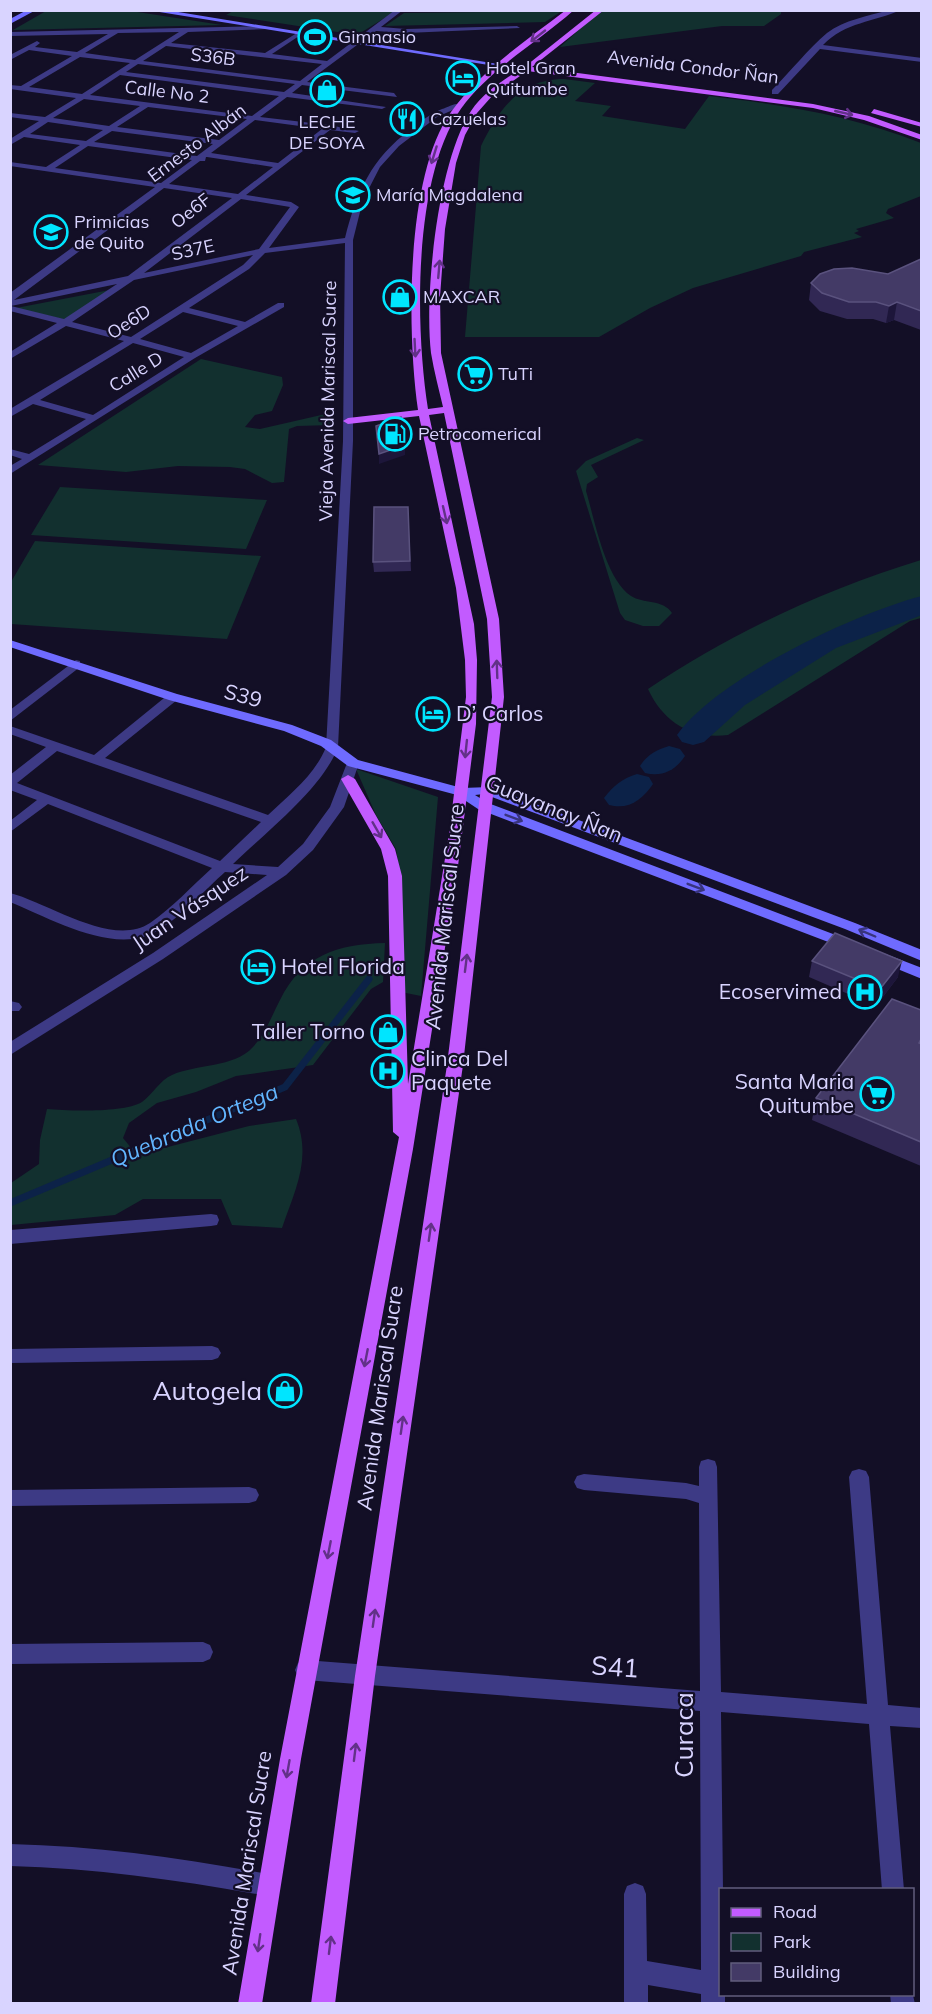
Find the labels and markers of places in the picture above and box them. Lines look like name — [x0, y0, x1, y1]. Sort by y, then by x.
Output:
sports icon: Gimnasio — [297, 19, 333, 55]
place label: Gimnasio — [338, 25, 416, 48]
place label: Hotel Gran Quitumbe — [486, 56, 576, 100]
hotel icon: Hotel Gran Quitumbe — [445, 60, 481, 96]
shop icon: LECHE DE SOYA — [309, 72, 345, 108]
restaurant icon: Cazuelas — [389, 101, 425, 137]
place label: Cazuelas — [430, 107, 506, 130]
place label: LECHE DE SOYA — [289, 110, 365, 154]
school or university icon: María Magdalena — [335, 177, 371, 213]
place label: María Magdalena — [376, 183, 523, 206]
place label: Primicias de Quito — [74, 210, 149, 254]
school or university icon: Primicias de Quito — [33, 214, 69, 250]
shop icon: MAXCAR — [382, 279, 418, 315]
place label: MAXCAR — [423, 285, 500, 308]
supermarket icon: TuTi — [457, 356, 493, 392]
place label: TuTi — [498, 362, 533, 385]
fuel station icon: Petrocomerical — [377, 416, 413, 452]
place label: Petrocomerical — [418, 422, 541, 445]
hotel icon: D’ Carlos — [415, 696, 451, 732]
place label: D’ Carlos — [456, 700, 543, 726]
hotel icon: Hotel Florida — [240, 949, 276, 985]
place label: Hotel Florida — [281, 953, 405, 979]
hospital icon: Ecoservimed — [847, 974, 883, 1010]
place label: Ecoservimed — [719, 978, 842, 1004]
shop icon: Taller Torno — [370, 1014, 406, 1050]
place label: Taller Torno — [252, 1018, 365, 1044]
place label: Clinca Del Paquete — [411, 1045, 508, 1095]
hospital icon: Clinca Del Paquete — [370, 1053, 406, 1089]
place label: Santa Maria Quitumbe — [735, 1068, 854, 1118]
supermarket icon: Santa Maria Quitumbe — [859, 1076, 895, 1112]
shop icon: Autogela — [267, 1373, 303, 1409]
place label: Autogela — [152, 1374, 262, 1407]

